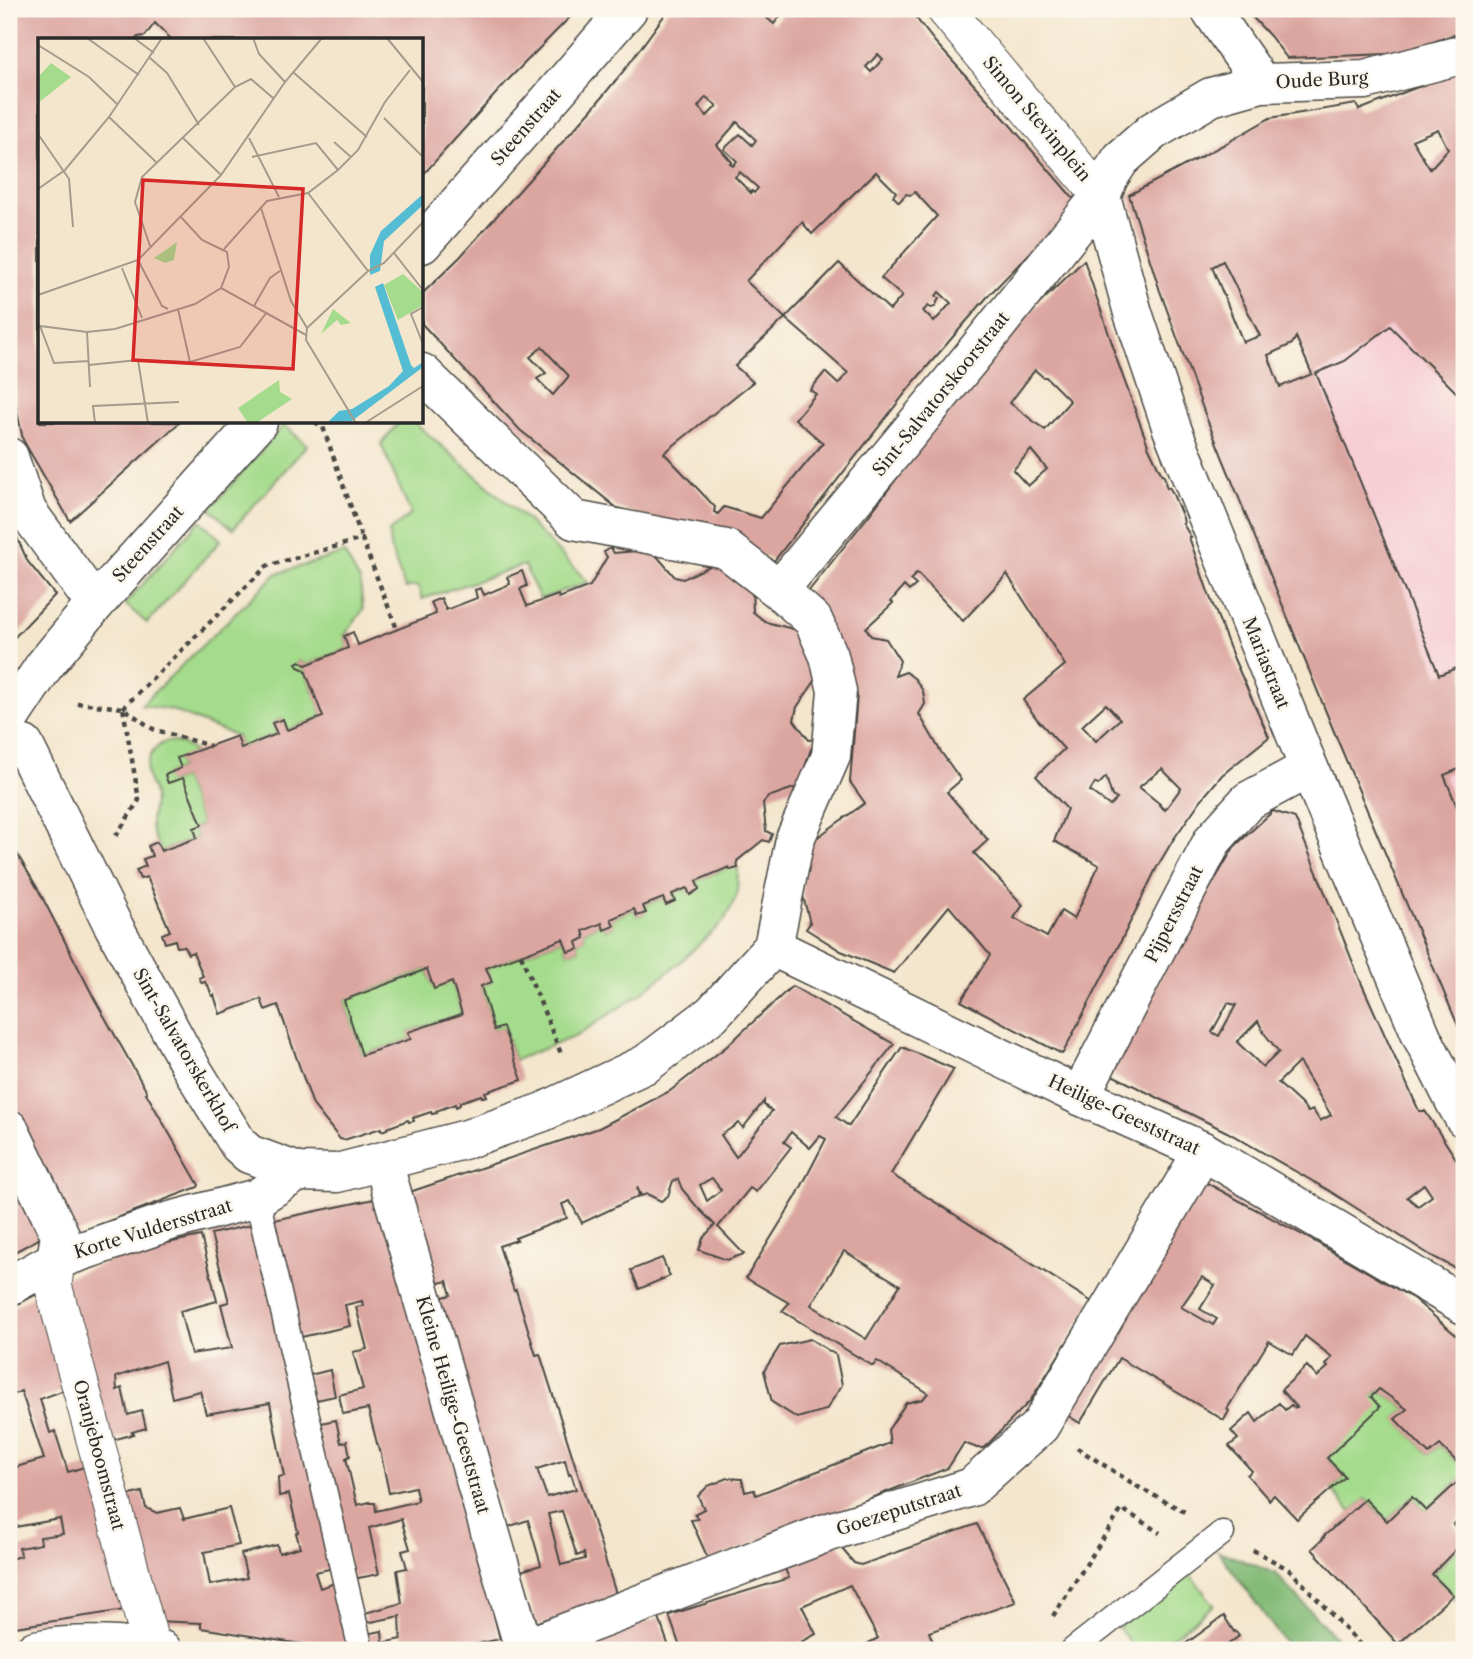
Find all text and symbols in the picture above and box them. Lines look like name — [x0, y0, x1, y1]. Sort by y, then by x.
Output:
inset map — [38, 38, 424, 424]
street label: Simon Stevinplein — [978, 52, 1096, 186]
street label: Oude Burg — [1275, 67, 1369, 93]
street label: Steenstraat — [486, 83, 566, 170]
street label: Sint-Salvatorskoorstraat — [868, 307, 1015, 481]
street label: Steenstraat — [108, 501, 189, 587]
street label: Mariastraat — [1238, 614, 1295, 713]
street label: Pijpersstraat — [1140, 861, 1208, 966]
street label: Sint-Salvatorskerkhof — [128, 964, 241, 1138]
street label: Heilige-Geeststraat — [1045, 1070, 1204, 1160]
street label: Korte Vuldersstraat — [71, 1194, 235, 1264]
street label: Kleine Heilige-Geeststraat — [411, 1293, 495, 1517]
street label: Oranjeboomstraat — [68, 1377, 130, 1533]
street label: Goezeputstraat — [834, 1479, 965, 1541]

